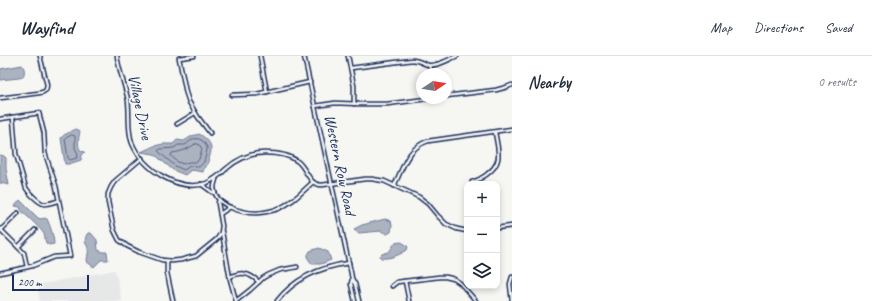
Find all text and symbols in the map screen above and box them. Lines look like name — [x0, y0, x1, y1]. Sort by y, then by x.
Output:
text: Wayfind — [20, 16, 73, 40]
text: Map — [711, 19, 732, 36]
text: Directions — [754, 19, 803, 36]
text: Saved — [825, 19, 852, 36]
north arrow — [416, 68, 452, 104]
text: Nearby — [528, 72, 571, 93]
street label: Village Drive — [123, 73, 157, 143]
text: 0 results — [818, 74, 856, 90]
street label: Western Row Road — [320, 113, 361, 220]
map controls — [464, 181, 500, 289]
button: + — [464, 181, 500, 217]
button: − — [464, 217, 500, 253]
button: layers — [464, 253, 500, 289]
scale bar — [12, 273, 89, 292]
text: 200 m — [18, 275, 42, 289]

